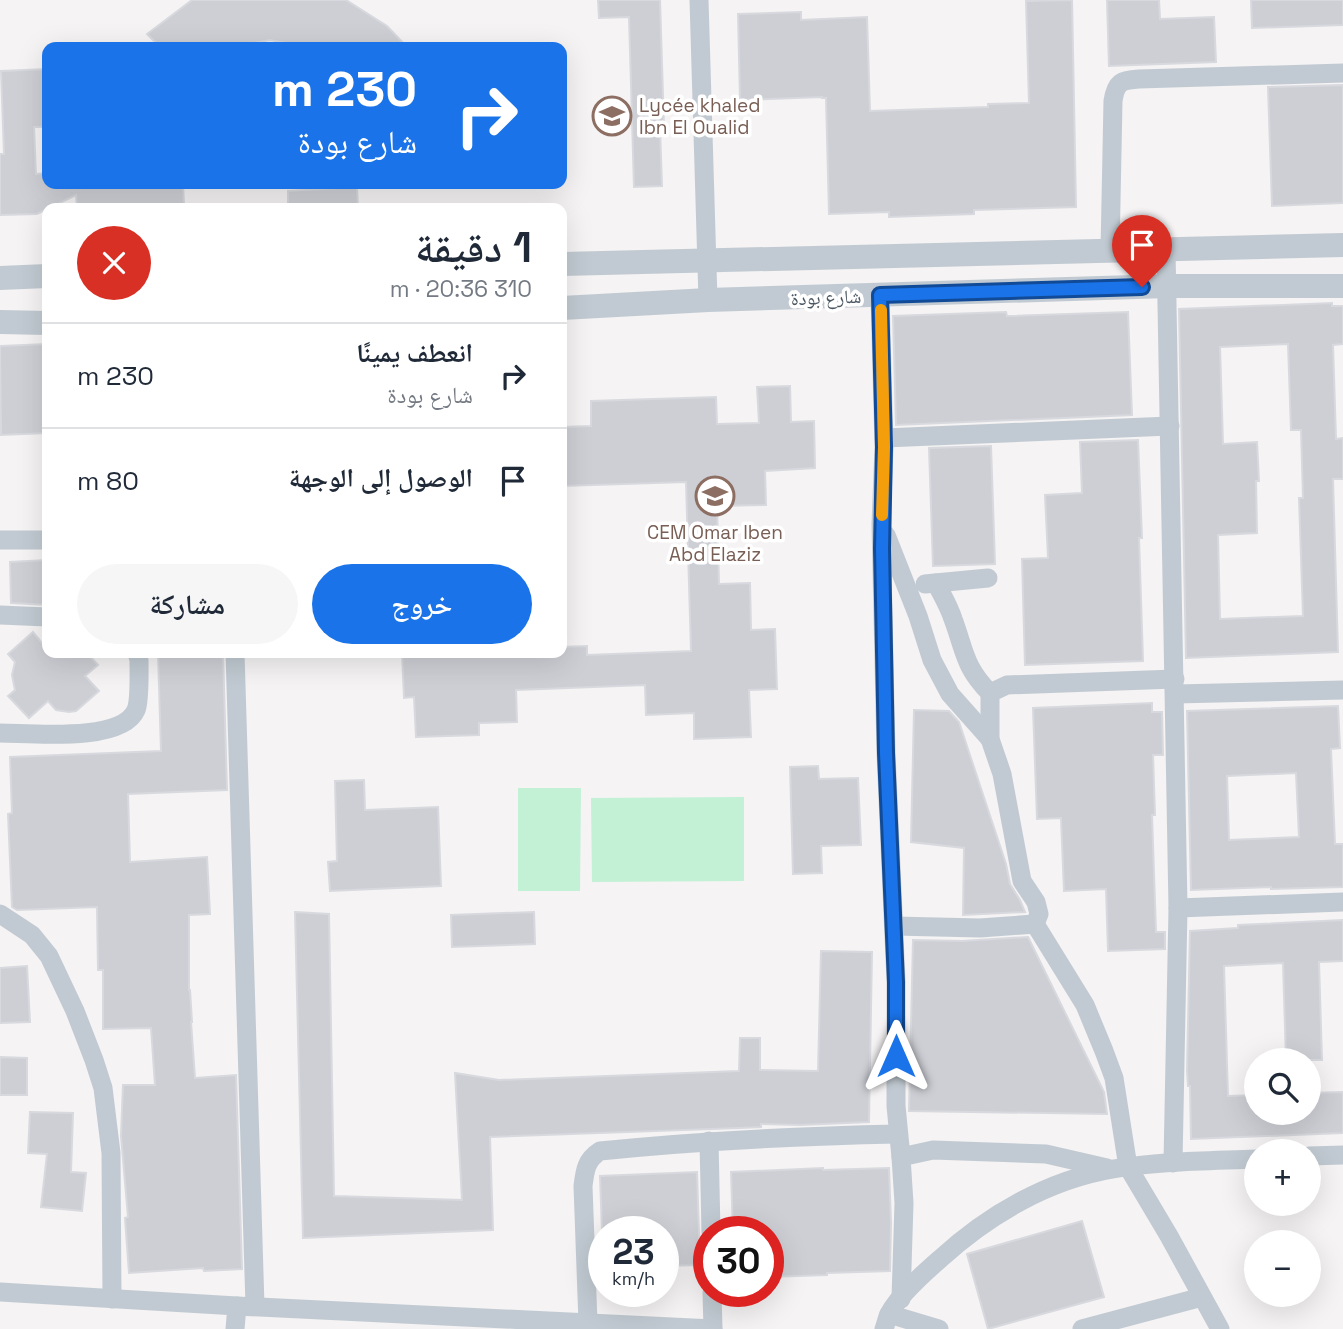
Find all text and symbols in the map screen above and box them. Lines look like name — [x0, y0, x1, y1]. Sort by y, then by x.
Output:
text: 230 m — [272, 58, 417, 120]
icon: right — [441, 70, 532, 161]
place label: Lycée khaled Ibn El Oualid — [639, 93, 761, 140]
school or university icon: Lycée khaled Ibn El Oualid — [591, 95, 633, 137]
text: شارع بودة — [298, 122, 417, 162]
pin — [1112, 215, 1172, 287]
text: 1 دقيقة — [415, 221, 532, 274]
button: close — [77, 226, 151, 300]
icon: arrive — [1123, 226, 1161, 264]
text: 310 m · 20:36 — [390, 274, 532, 304]
street label: شارع بودة — [790, 284, 862, 311]
text: انعطف يمينًا — [356, 336, 473, 370]
icon: right — [494, 357, 532, 395]
text: 230 m — [77, 359, 154, 393]
text: شارع بودة — [387, 380, 473, 410]
text: الوصول إلى الوجهة — [289, 461, 473, 495]
icon: arrive — [494, 462, 532, 500]
text: 80 m — [77, 464, 139, 498]
school or university icon: CEM Omar Iben Abd Elaziz — [694, 475, 736, 517]
place label: CEM Omar Iben Abd Elaziz — [647, 520, 783, 567]
button: مشاركة — [77, 564, 298, 644]
button: خروج — [312, 564, 532, 644]
position arrow — [859, 1019, 933, 1093]
map controls — [1244, 1048, 1321, 1307]
button: search — [1244, 1048, 1321, 1125]
button: + — [1244, 1139, 1321, 1216]
speed limit sign: 30 — [693, 1216, 784, 1307]
text: 23 — [612, 1230, 655, 1274]
button: − — [1244, 1230, 1321, 1307]
text: km/h — [612, 1267, 655, 1290]

